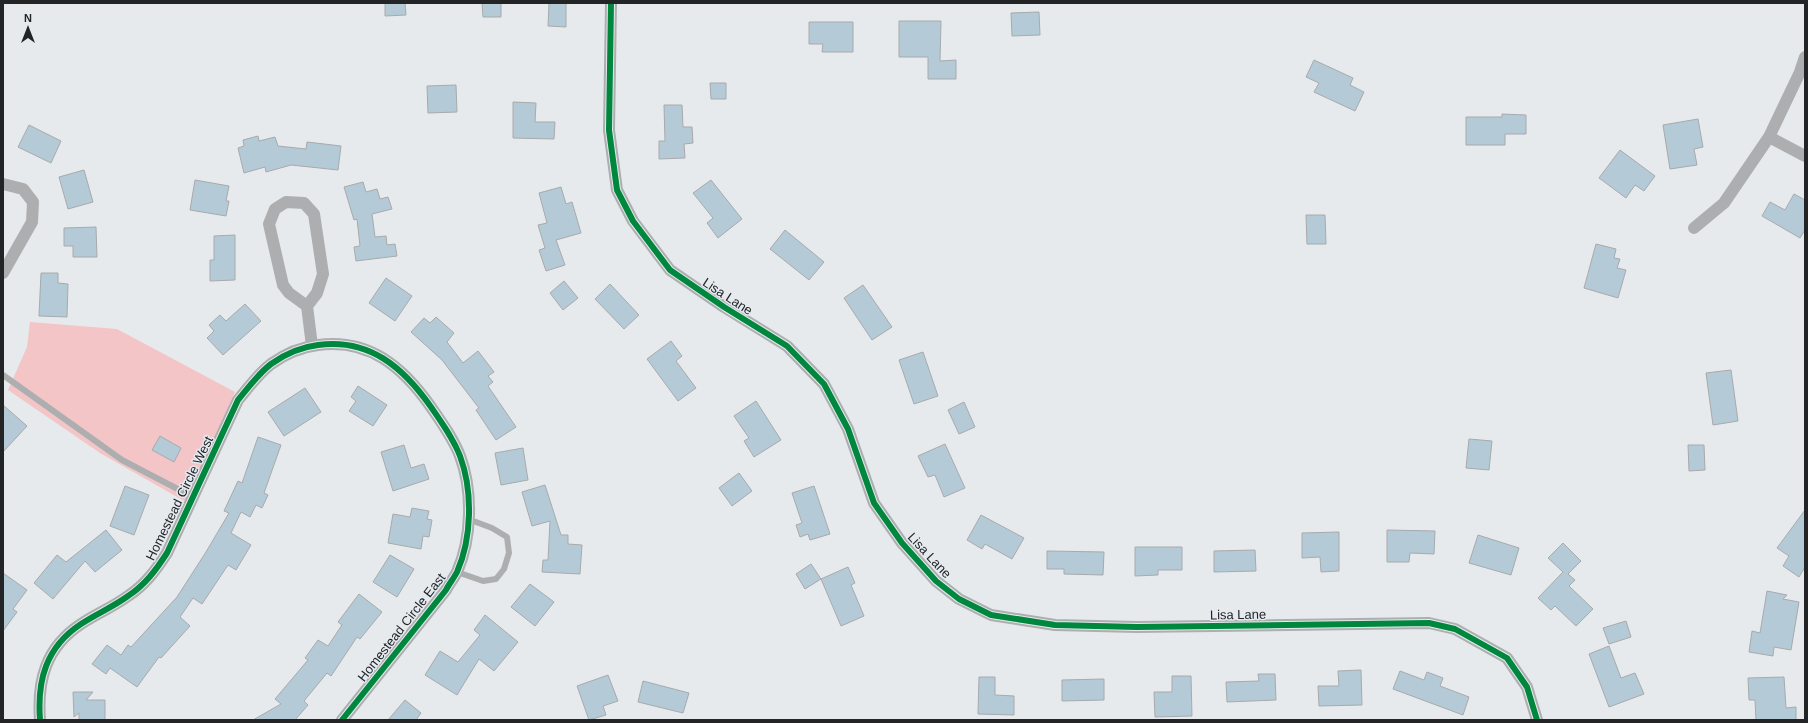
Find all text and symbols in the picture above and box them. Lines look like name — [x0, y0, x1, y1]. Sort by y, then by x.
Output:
north arrow — [8, 8, 48, 48]
text: N — [24, 12, 32, 24]
street label: Lisa Lane — [700, 275, 755, 318]
street label: Homestead Circle West — [143, 433, 216, 563]
street label: Lisa Lane — [905, 530, 954, 581]
street label: Homestead Circle East — [355, 570, 448, 684]
street label: Lisa Lane — [1210, 607, 1266, 622]

